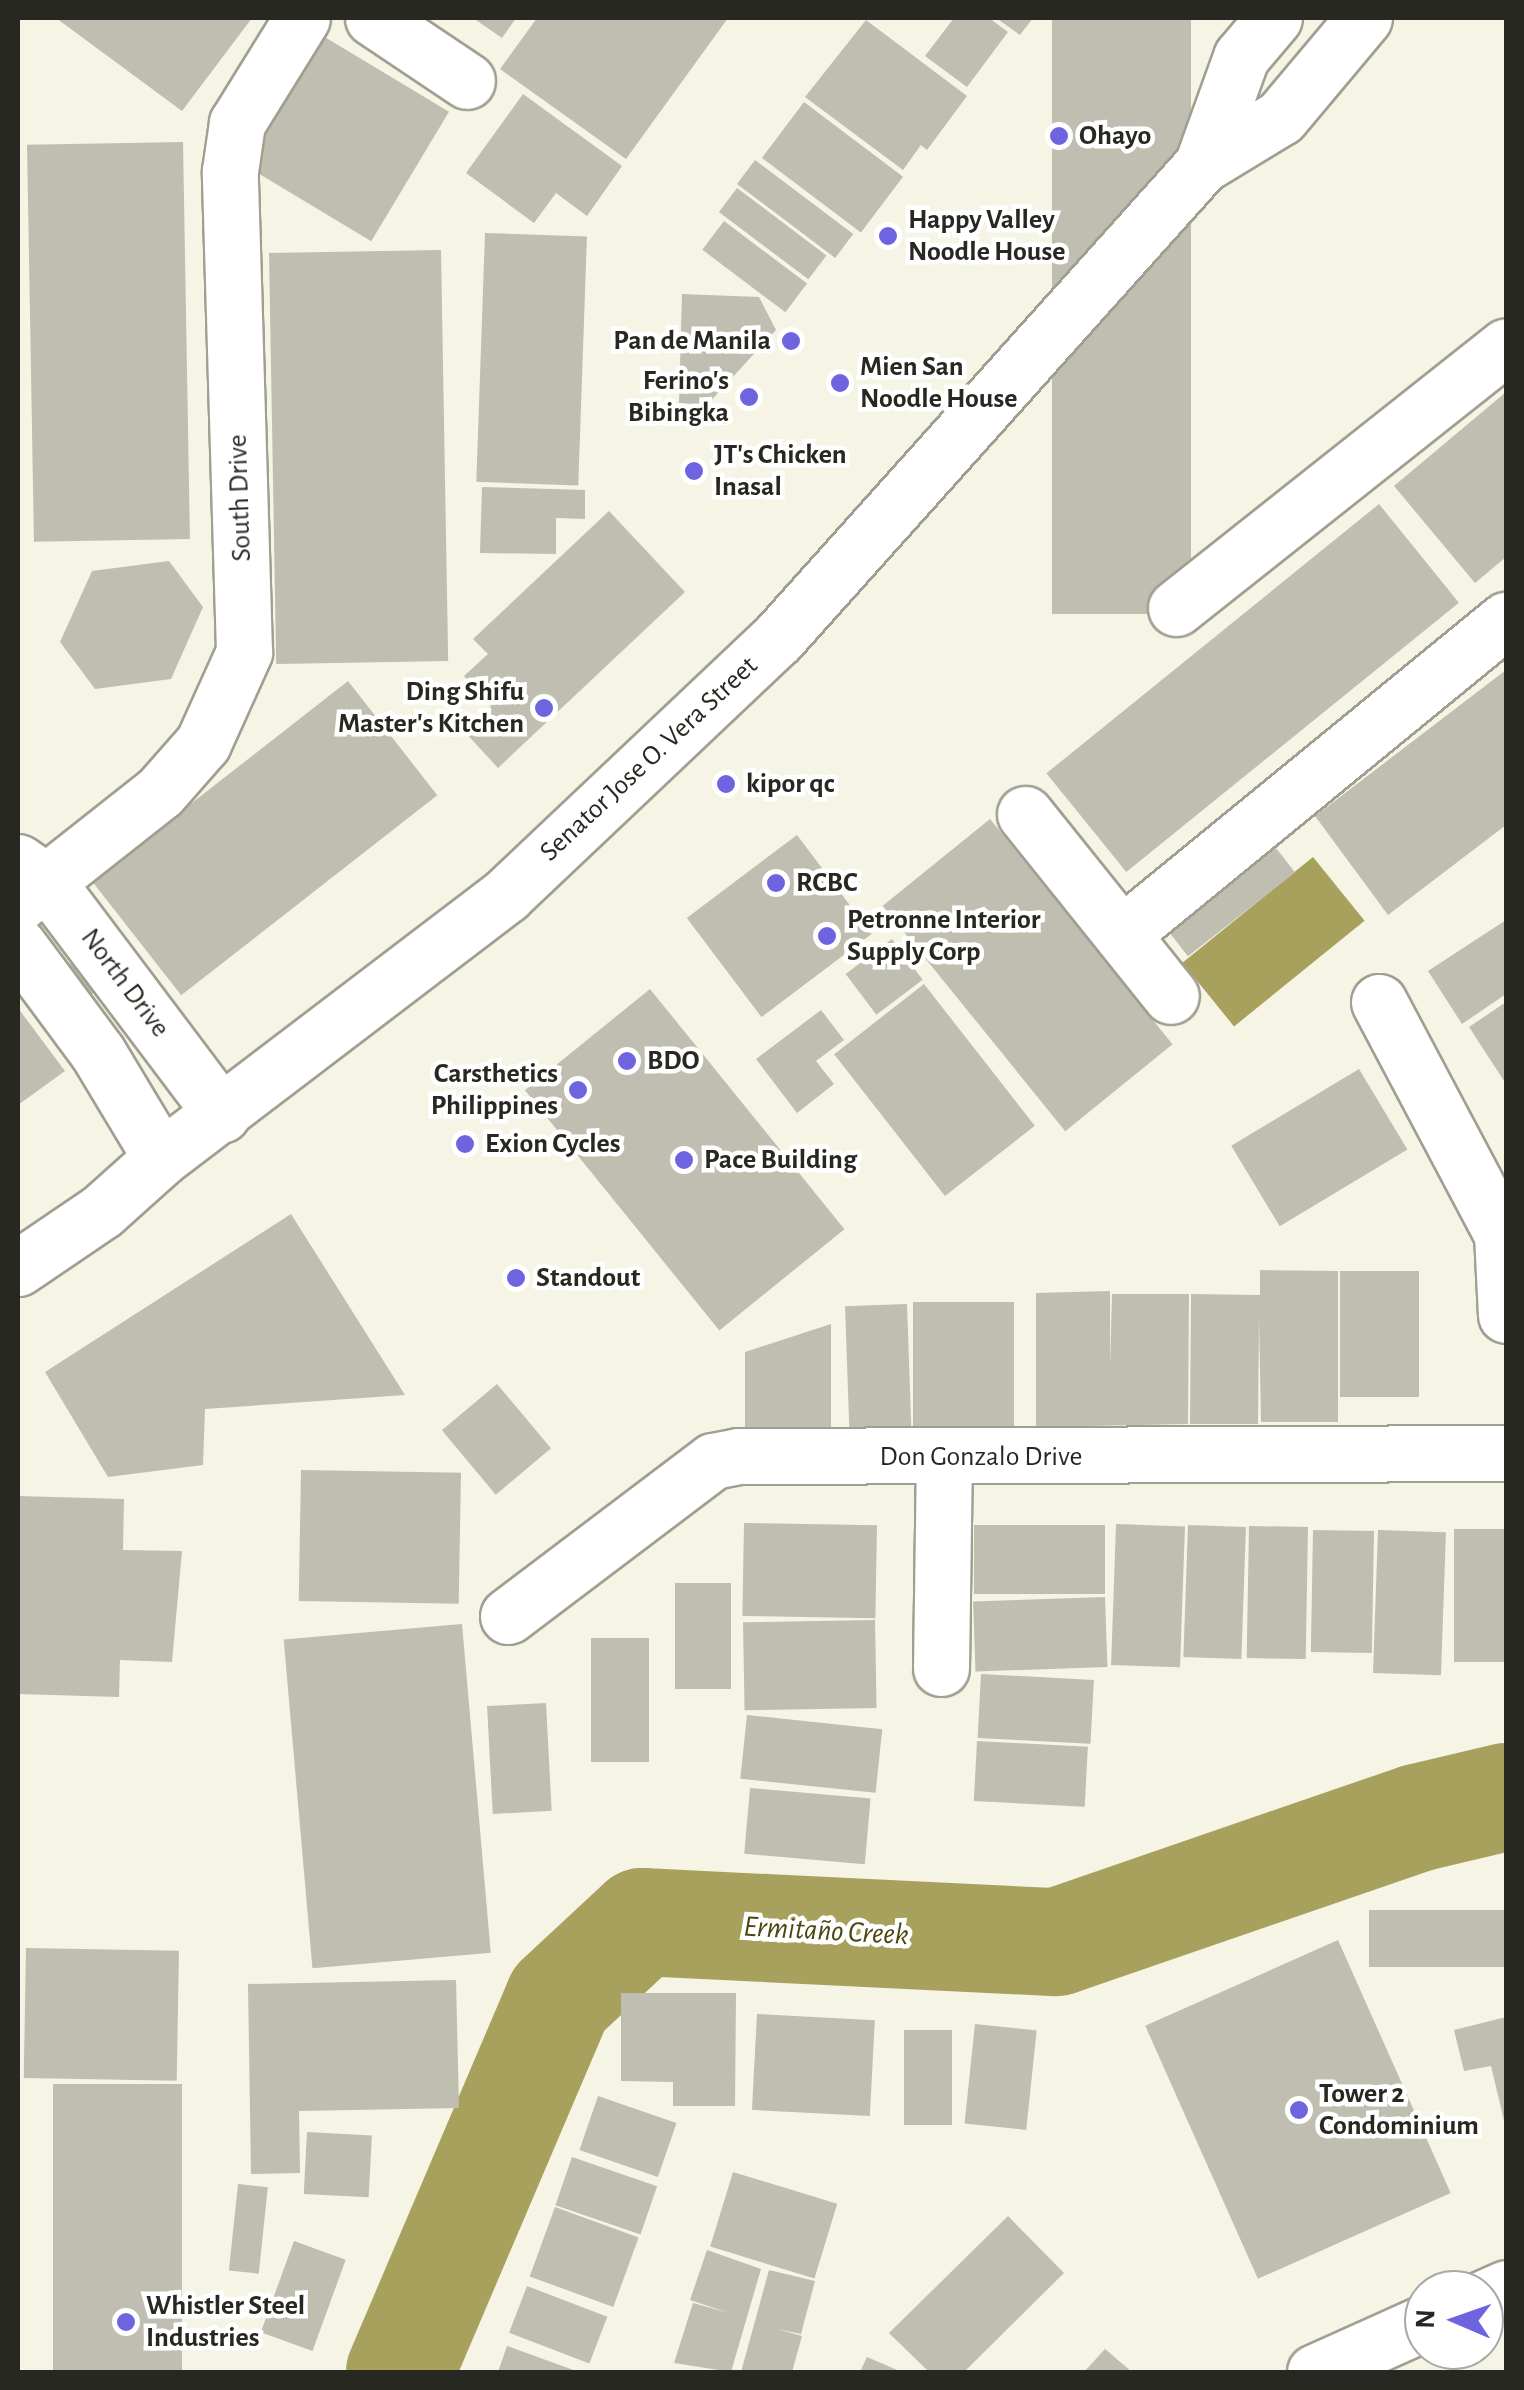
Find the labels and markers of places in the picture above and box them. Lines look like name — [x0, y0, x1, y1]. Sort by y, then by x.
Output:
place label: Ohayo — [1079, 119, 1151, 153]
marker: Ohayo — [1048, 125, 1070, 147]
place label: Happy Valley Noodle House — [908, 203, 1065, 269]
marker: Happy Valley Noodle House — [877, 225, 899, 247]
place label: Pan de Manila — [613, 324, 771, 358]
marker: Pan de Manila — [780, 330, 802, 352]
place label: Mien San Noodle House — [860, 350, 1017, 416]
place label: Ferino's Bibingka — [628, 364, 729, 430]
marker: Mien San Noodle House — [829, 372, 851, 394]
marker: Ferino's Bibingka — [738, 386, 760, 408]
place label: JT's Chicken Inasal — [714, 438, 847, 504]
marker: JT's Chicken Inasal — [683, 460, 705, 482]
place label: Ding Shifu Master's Kitchen — [338, 675, 524, 741]
marker: Ding Shifu Master's Kitchen — [533, 697, 555, 719]
place label: kipor qc — [746, 767, 835, 801]
marker: kipor qc — [715, 773, 737, 795]
place label: RCBC — [796, 866, 857, 900]
marker: RCBC — [765, 872, 787, 894]
place label: Petronne Interior Supply Corp — [847, 903, 1040, 969]
marker: Petronne Interior Supply Corp — [816, 925, 838, 947]
place label: BDO — [647, 1044, 700, 1078]
marker: BDO — [616, 1050, 638, 1072]
place label: Carsthetics Philippines — [431, 1057, 558, 1123]
marker: Carsthetics Philippines — [567, 1079, 589, 1101]
place label: Exion Cycles — [485, 1127, 621, 1161]
marker: Exion Cycles — [454, 1133, 476, 1155]
place label: Pace Building — [704, 1143, 857, 1177]
marker: Pace Building — [673, 1149, 695, 1171]
place label: Standout — [536, 1261, 640, 1295]
marker: Standout — [505, 1267, 527, 1289]
place label: Tower 2 Condominium — [1319, 2077, 1479, 2143]
marker: Tower 2 Condominium — [1288, 2099, 1310, 2121]
place label: Whistler Steel Industries — [146, 2289, 305, 2355]
marker: Whistler Steel Industries — [115, 2311, 137, 2333]

